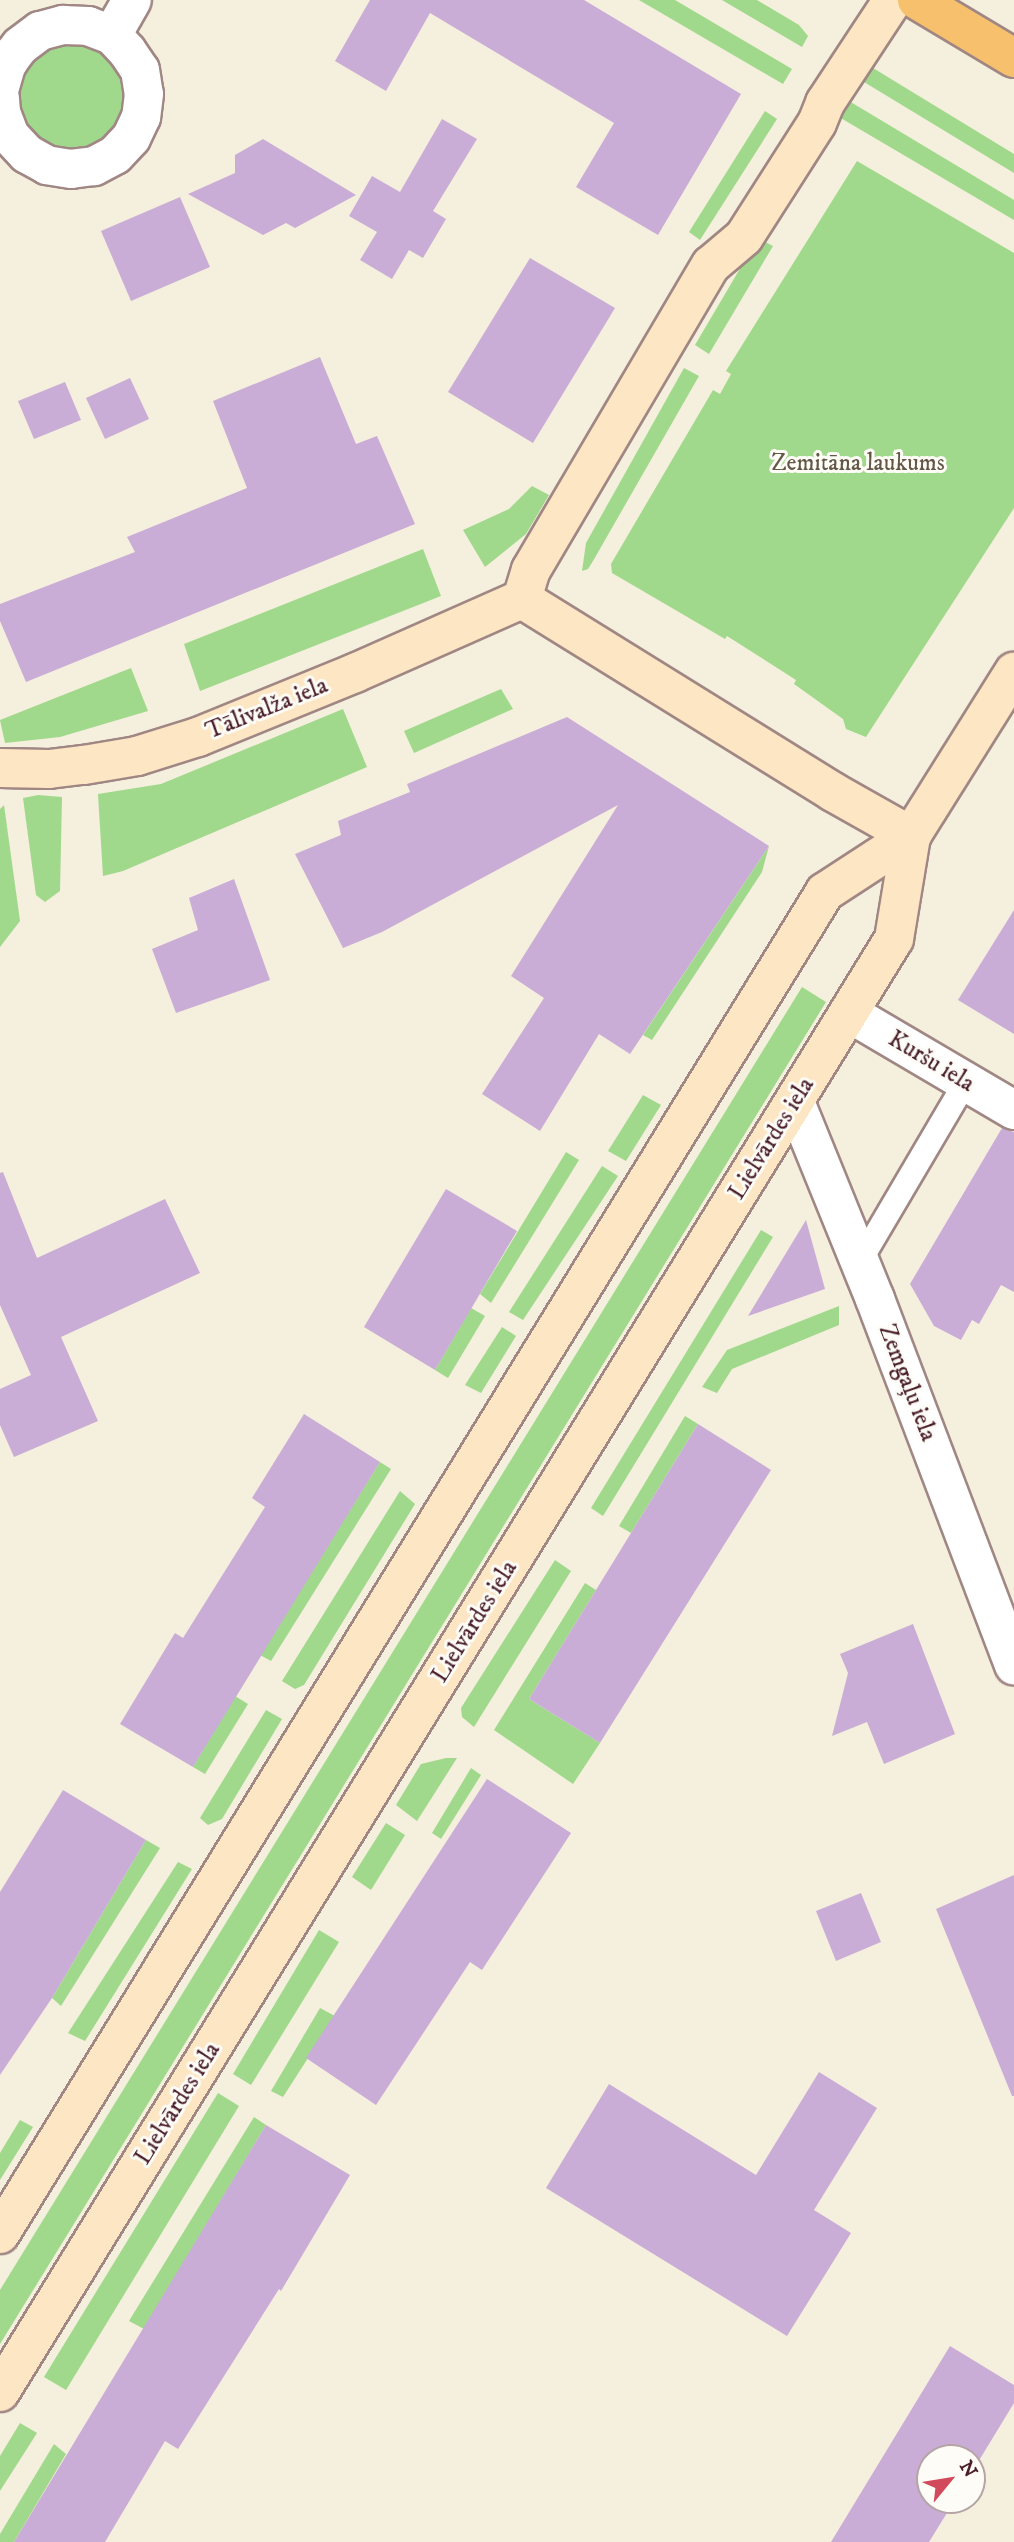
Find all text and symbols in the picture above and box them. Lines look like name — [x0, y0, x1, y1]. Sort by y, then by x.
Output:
park label: Zemitāna laukums — [771, 450, 945, 478]
street label: Tālivalža iela — [202, 671, 332, 747]
street label: Kuršu iela — [883, 1025, 979, 1099]
street label: Lielvārdes iela — [723, 1073, 821, 1205]
street label: Zemgaļu iela — [872, 1321, 942, 1445]
street label: Lielvārdes iela — [426, 1556, 524, 1688]
street label: Lielvārdes iela — [129, 2038, 227, 2170]
north arrow — [916, 2444, 986, 2514]
text: N — [954, 2457, 982, 2482]

